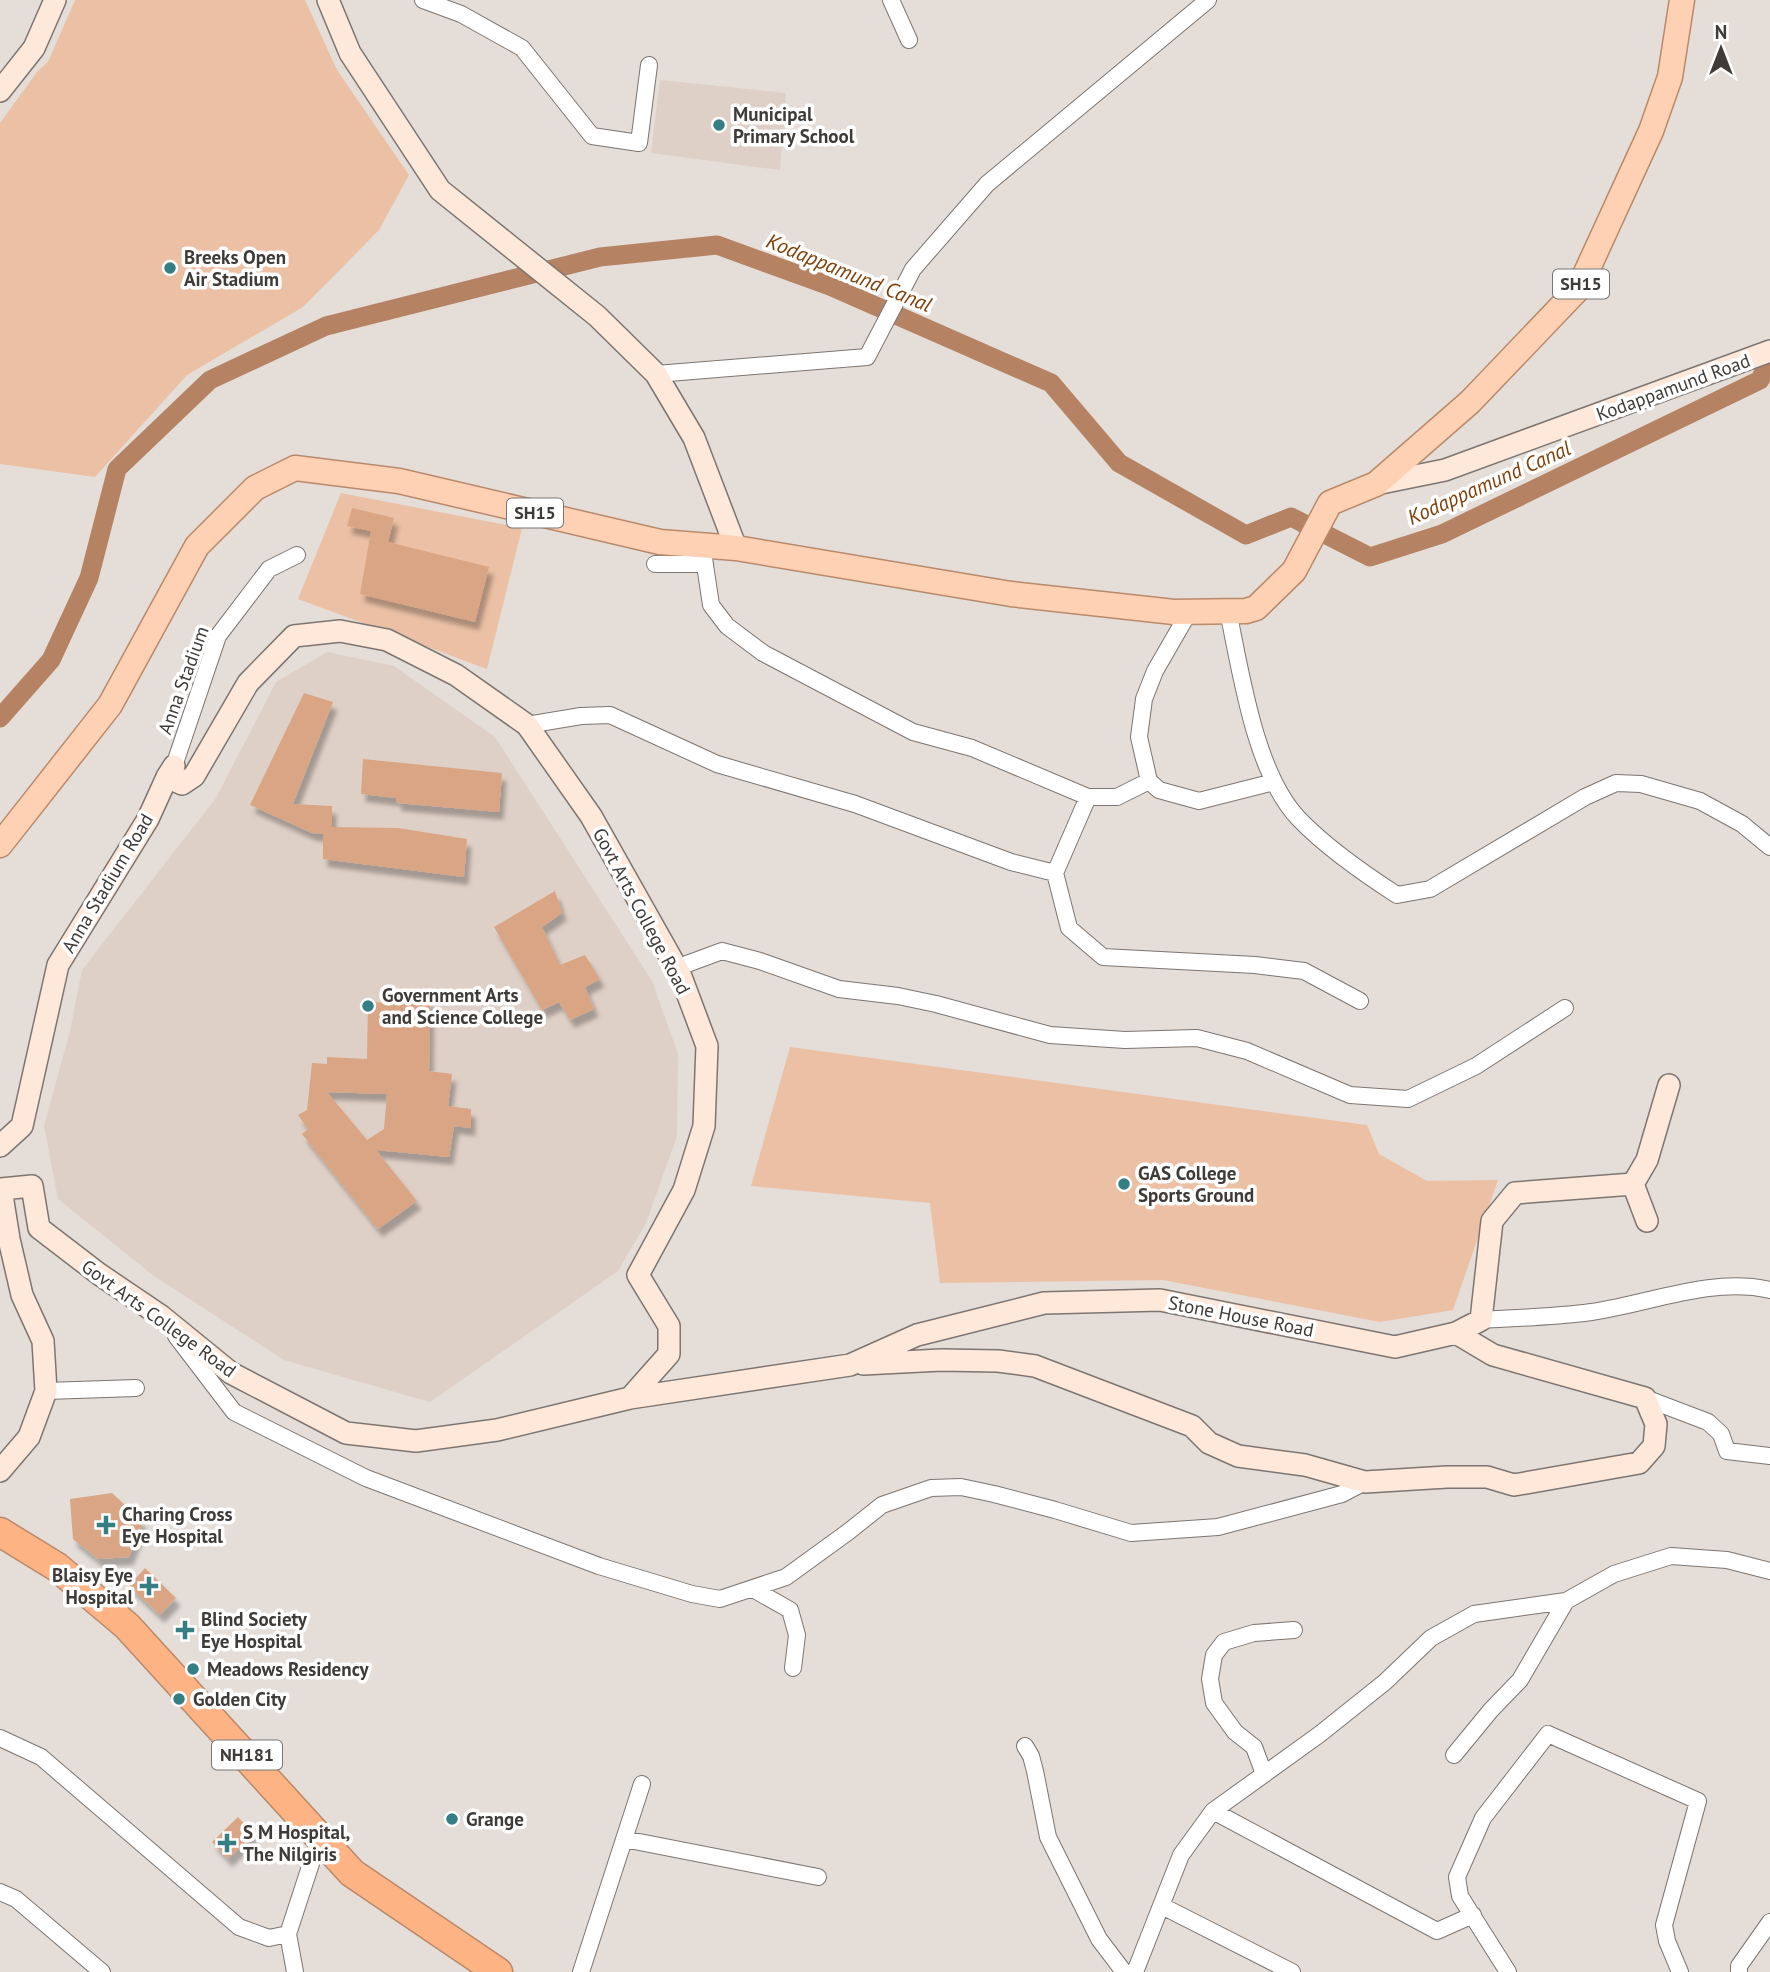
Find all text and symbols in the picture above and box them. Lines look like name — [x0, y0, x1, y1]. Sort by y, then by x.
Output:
north arrow — [1686, 14, 1756, 84]
text: N — [1715, 20, 1727, 44]
place label: Municipal Primary School — [733, 102, 855, 148]
marker: Municipal Primary School — [711, 117, 727, 133]
water label: Kodappamund Canal — [762, 227, 936, 318]
place label: Breeks Open Air Stadium — [184, 245, 286, 291]
marker: Breeks Open Air Stadium — [162, 260, 178, 276]
road number: SH15 — [1553, 270, 1609, 298]
street label: Kodappamund Road — [1593, 348, 1753, 426]
water label: Kodappamund Canal — [1403, 434, 1575, 531]
road number: SH15 — [507, 499, 563, 528]
street label: Anna Stadium — [152, 623, 214, 737]
street label: Anna Stadium Road — [56, 809, 158, 957]
street label: Govt Arts College Road — [588, 824, 696, 998]
place label: Government Arts and Science College — [382, 983, 543, 1029]
marker: Government Arts and Science College — [360, 998, 376, 1014]
place label: GAS College Sports Ground — [1138, 1161, 1254, 1207]
marker: GAS College Sports Ground — [1116, 1176, 1132, 1192]
street label: Govt Arts College Road — [77, 1254, 241, 1382]
street label: Stone House Road — [1166, 1290, 1316, 1342]
place label: Charing Cross Eye Hospital — [122, 1502, 233, 1548]
marker: Charing Cross Eye Hospital — [96, 1515, 116, 1535]
place label: Blaisy Eye Hospital — [52, 1563, 133, 1609]
marker: Blaisy Eye Hospital — [139, 1576, 159, 1596]
place label: Blind Society Eye Hospital — [201, 1607, 308, 1653]
marker: Blind Society Eye Hospital — [175, 1620, 195, 1640]
place label: Meadows Residency — [207, 1657, 370, 1681]
marker: Meadows Residency — [185, 1661, 201, 1677]
place label: Golden City — [193, 1687, 287, 1711]
marker: Golden City — [171, 1691, 187, 1707]
road number: NH181 — [212, 1740, 282, 1770]
place label: Grange — [466, 1807, 524, 1831]
marker: Grange — [444, 1811, 460, 1827]
place label: S M Hospital, The Nilgiris — [243, 1820, 350, 1866]
marker: S M Hospital, The Nilgiris — [217, 1833, 237, 1853]

